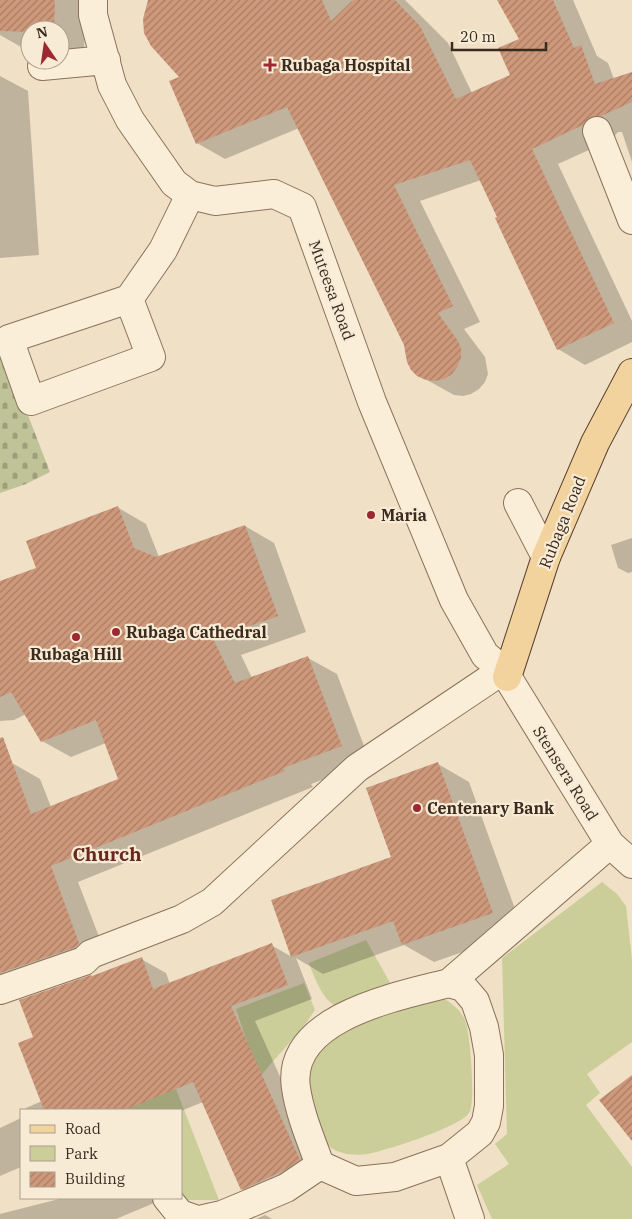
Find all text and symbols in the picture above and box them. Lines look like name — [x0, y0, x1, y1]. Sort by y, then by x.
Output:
north arrow — [20, 20, 70, 70]
scale bar — [452, 20, 546, 52]
text: N — [35, 22, 49, 42]
text: 20 m — [460, 27, 496, 46]
place label: Rubaga Hospital — [281, 55, 410, 75]
marker: Rubaga Hospital — [263, 58, 277, 72]
street label: Muteesa Road — [305, 237, 359, 343]
street label: Rubaga Road — [534, 472, 590, 571]
place label: Maria — [381, 505, 427, 525]
marker: Maria — [365, 509, 377, 521]
place label: Rubaga Cathedral — [126, 622, 267, 642]
marker: Rubaga Cathedral — [110, 626, 122, 638]
marker: Rubaga Hill — [70, 631, 82, 643]
place label: Rubaga Hill — [30, 644, 122, 664]
street label: Stensera Road — [529, 722, 603, 824]
place label: Centenary Bank — [427, 798, 554, 818]
marker: Centenary Bank — [411, 802, 423, 814]
district label: Church — [72, 842, 142, 866]
legend — [20, 1109, 182, 1199]
text: Road — [65, 1119, 101, 1138]
text: Park — [65, 1144, 98, 1163]
text: Building — [65, 1169, 125, 1188]

